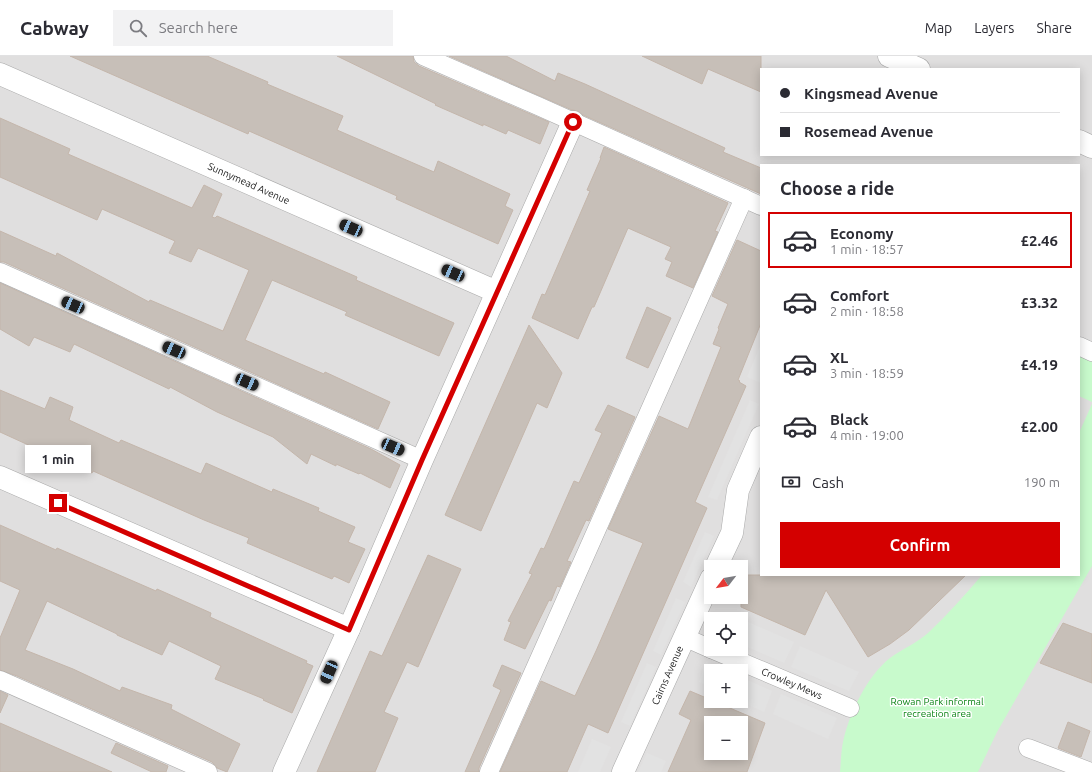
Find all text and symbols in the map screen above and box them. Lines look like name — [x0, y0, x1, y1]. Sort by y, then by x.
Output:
search box — [113, 10, 393, 46]
text: Cabway — [20, 17, 89, 39]
icon: search — [127, 17, 149, 39]
text: Search here — [159, 19, 238, 36]
text: Map — [925, 20, 952, 36]
text: Layers — [974, 20, 1014, 36]
text: Share — [1036, 20, 1072, 36]
text: Kingsmead Avenue — [804, 85, 938, 102]
route start — [564, 113, 582, 131]
text: Rosemead Avenue — [804, 123, 933, 140]
street label: Sunnymead Avenue — [206, 160, 291, 206]
text: Choose a ride — [780, 178, 894, 198]
car — [338, 218, 364, 238]
icon: car — [782, 222, 818, 258]
text: Economy — [830, 225, 894, 242]
text: £2.46 — [1020, 232, 1058, 249]
text: 1 min · 18:57 — [830, 242, 904, 256]
car — [440, 263, 466, 283]
icon: car — [782, 284, 818, 320]
text: Comfort — [830, 287, 889, 304]
text: £3.32 — [1020, 294, 1058, 311]
car — [60, 295, 86, 315]
text: 2 min · 18:58 — [830, 304, 904, 318]
car — [161, 340, 187, 360]
icon: car — [782, 346, 818, 382]
text: XL — [830, 349, 848, 366]
text: £4.19 — [1020, 356, 1058, 373]
text: 3 min · 18:59 — [830, 366, 904, 380]
car — [234, 372, 260, 392]
icon: car — [782, 408, 818, 444]
text: Black — [830, 411, 869, 428]
text: £2.00 — [1020, 418, 1058, 435]
text: 4 min · 19:00 — [830, 428, 904, 442]
car — [380, 437, 406, 457]
callout: 1 min — [25, 445, 91, 473]
text: 1 min — [42, 452, 74, 466]
icon: cash — [780, 471, 802, 493]
text: Cash — [812, 474, 844, 491]
text: 190 m — [1024, 475, 1060, 489]
route end — [49, 494, 67, 512]
button: Confirm — [780, 522, 1060, 568]
north arrow — [704, 560, 748, 604]
map controls — [704, 560, 748, 760]
button: locate — [704, 612, 748, 656]
street label: Cairns Avenue — [650, 644, 685, 706]
car — [319, 659, 339, 685]
button: + — [704, 664, 748, 708]
street label: Crowley Mews — [760, 666, 824, 701]
park label: Rowan Park informal recreation area — [890, 696, 984, 719]
button: − — [704, 716, 748, 760]

